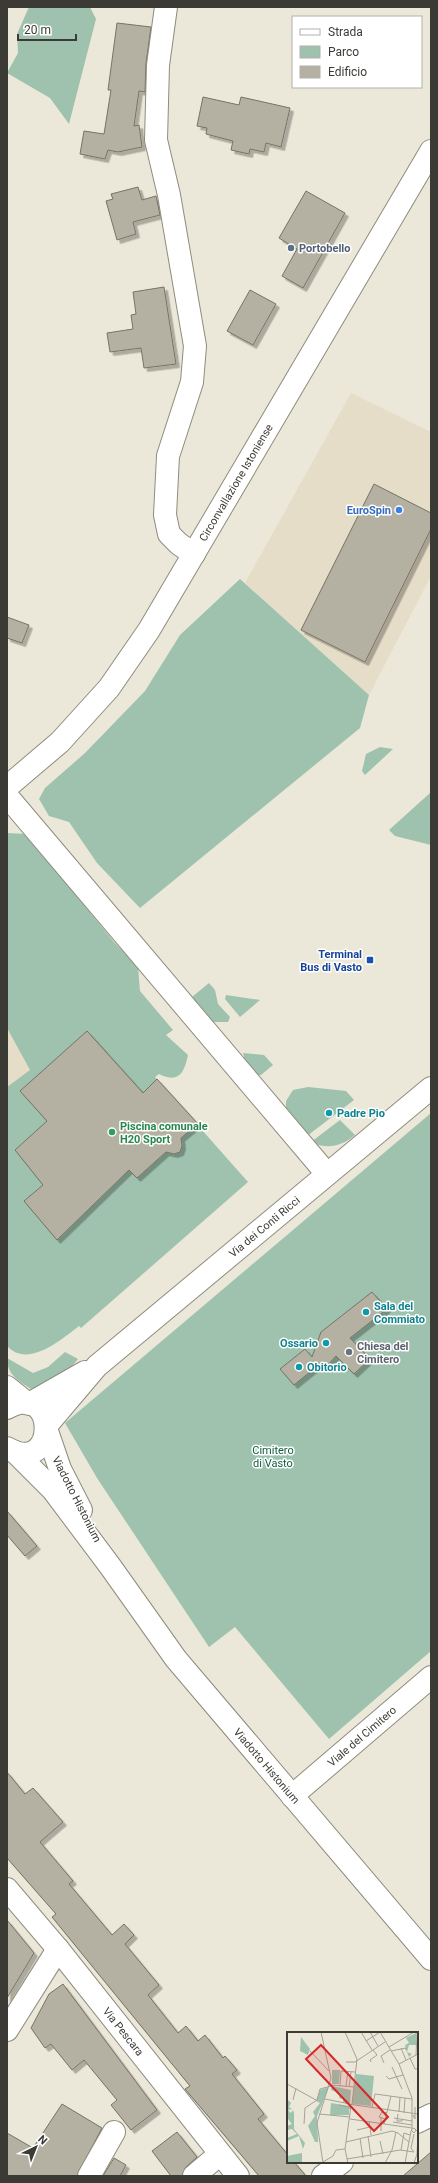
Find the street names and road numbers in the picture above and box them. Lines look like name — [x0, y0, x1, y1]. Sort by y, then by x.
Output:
street label: Circonvallazione Istoniense — [197, 422, 276, 544]
street label: Via dei Conti Ricci — [227, 1194, 303, 1260]
street label: Viadotto Histonium — [49, 1454, 104, 1544]
street label: Viale del Cimitero — [325, 1704, 399, 1769]
street label: Viadotto Histonium — [231, 1726, 302, 1806]
street label: Via Pescara — [100, 2005, 146, 2059]

